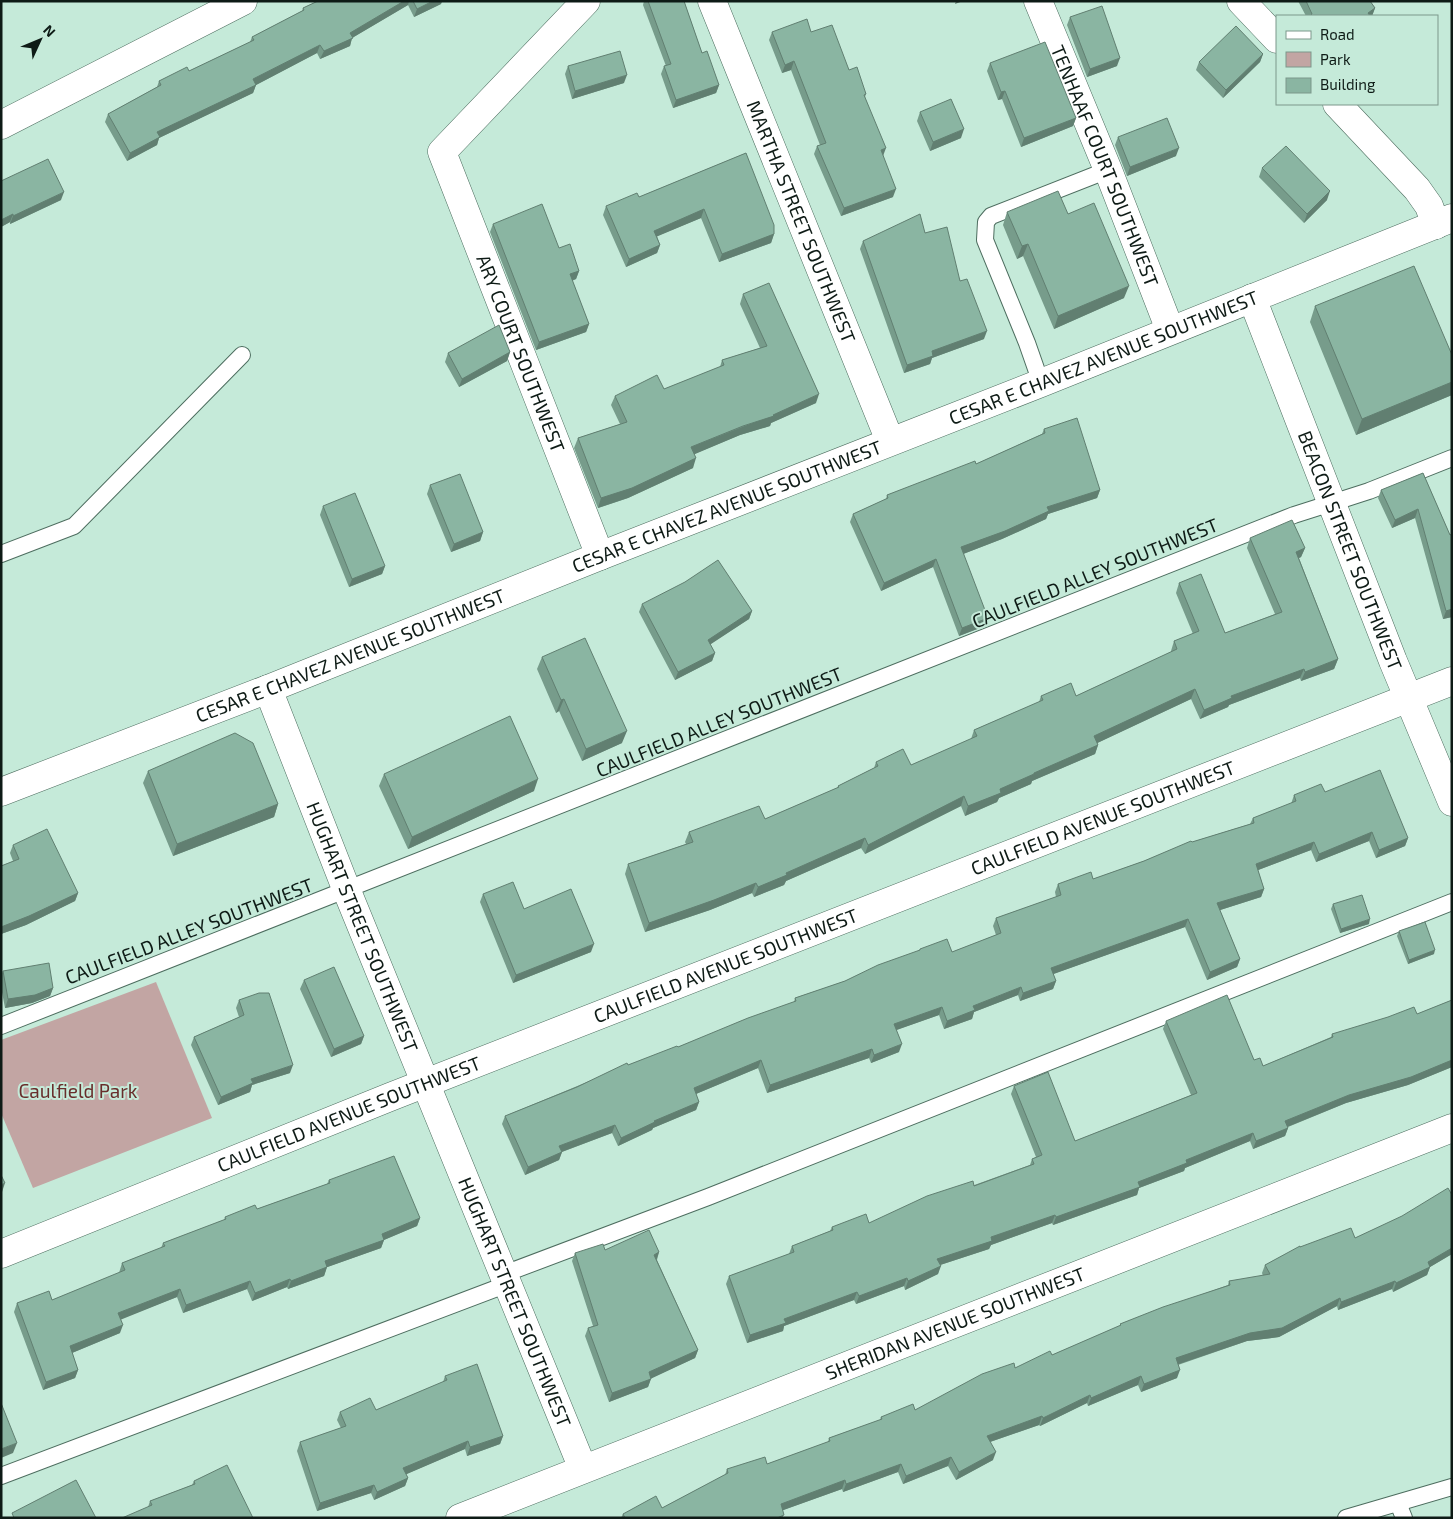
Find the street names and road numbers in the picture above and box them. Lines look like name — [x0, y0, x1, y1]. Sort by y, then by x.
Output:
street label: TENHAAF COURT SOUTHWEST — [1047, 42, 1164, 290]
street label: MARTHA STREET SOUTHWEST — [742, 97, 861, 346]
street label: ARY COURT SOUTHWEST — [472, 251, 570, 456]
street label: CESAR E CHAVEZ AVENUE SOUTHWEST — [945, 285, 1261, 429]
street label: BEACON STREET SOUTHWEST — [1294, 427, 1408, 674]
street label: CESAR E CHAVEZ AVENUE SOUTHWEST — [568, 435, 885, 577]
street label: CAULFIELD ALLEY SOUTHWEST — [968, 512, 1221, 633]
street label: CESAR E CHAVEZ AVENUE SOUTHWEST — [192, 583, 508, 727]
street label: CAULFIELD ALLEY SOUTHWEST — [592, 661, 845, 782]
street label: CAULFIELD AVENUE SOUTHWEST — [967, 755, 1238, 879]
street label: HUGHART STREET SOUTHWEST — [302, 798, 424, 1055]
street label: CAULFIELD ALLEY SOUTHWEST — [62, 873, 316, 989]
street label: CAULFIELD AVENUE SOUTHWEST — [590, 903, 861, 1027]
street label: CAULFIELD AVENUE SOUTHWEST — [214, 1051, 484, 1177]
street label: HUGHART STREET SOUTHWEST — [454, 1174, 577, 1430]
street label: SHERIDAN AVENUE SOUTHWEST — [822, 1262, 1088, 1384]

